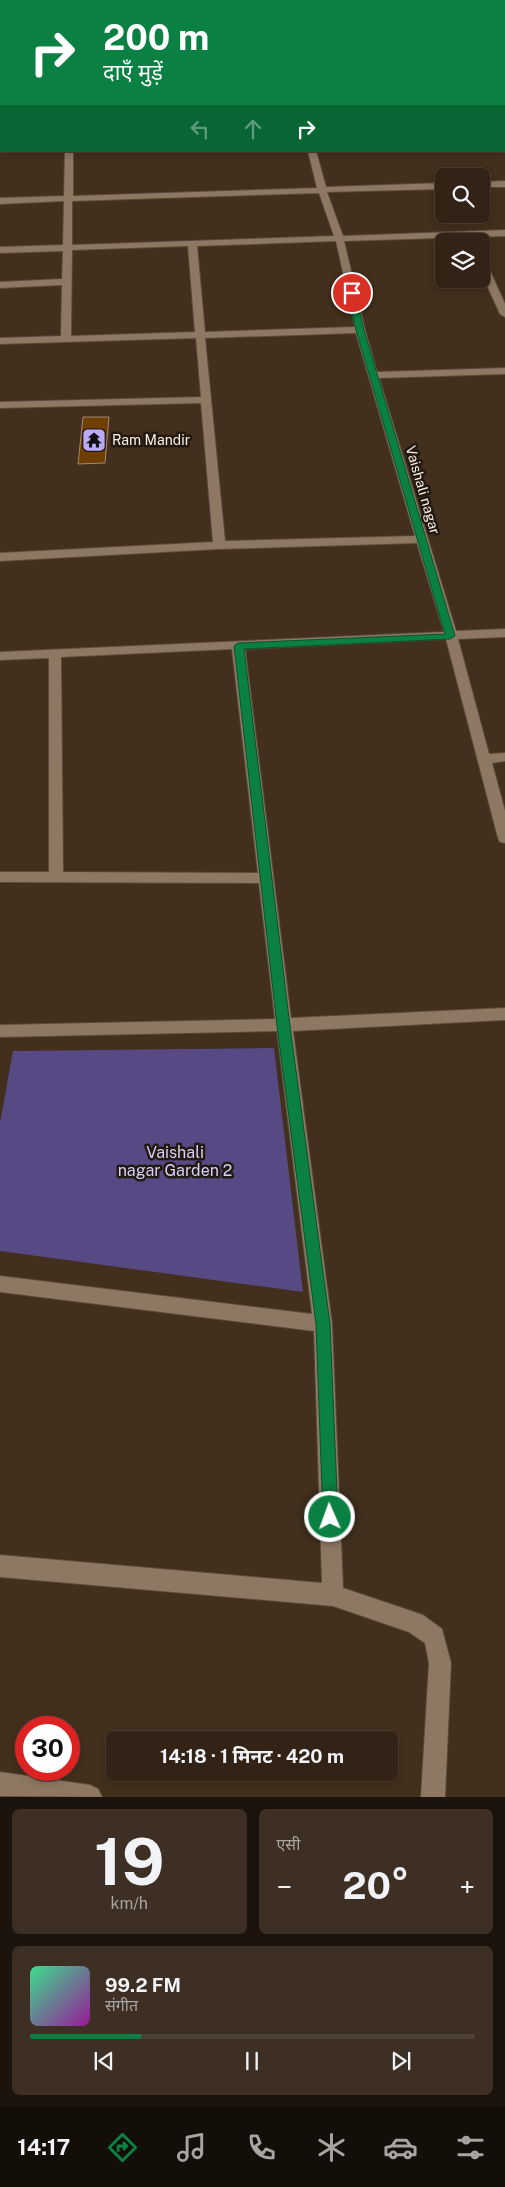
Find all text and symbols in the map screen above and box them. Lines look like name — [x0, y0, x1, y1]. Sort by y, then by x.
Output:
text: 200 m — [103, 17, 209, 58]
icon: right — [20, 20, 85, 85]
text: दाएँ मुड़ें — [103, 59, 163, 85]
icon: left — [186, 115, 214, 143]
icon: ahead — [239, 115, 267, 143]
icon: right — [292, 115, 320, 143]
map controls — [435, 168, 490, 288]
button: search — [435, 168, 490, 223]
button: layers — [435, 233, 490, 288]
pin — [331, 272, 373, 314]
icon: arrive — [338, 279, 366, 307]
temple icon: Ram Mandir — [81, 427, 107, 453]
place label: Ram Mandir — [112, 432, 190, 448]
street label: Vaishali nagar — [403, 444, 443, 536]
park label: Vaishali nagar Garden 2 — [118, 1143, 232, 1180]
position arrow — [303, 1490, 355, 1542]
speed limit sign: 30 — [15, 1716, 80, 1781]
text: 14:18 · 1 मिनट · 420 m — [160, 1745, 344, 1767]
text: 19 — [94, 1823, 165, 1900]
text: एसी — [277, 1835, 300, 1854]
text: 20° — [342, 1863, 409, 1908]
text: − — [277, 1870, 292, 1903]
text: + — [459, 1870, 475, 1903]
text: km/h — [110, 1894, 148, 1913]
text: 99.2 FM — [105, 1974, 181, 1996]
text: संगीत — [105, 1996, 138, 2015]
icon: previous — [90, 2047, 118, 2075]
icon: pause — [238, 2047, 266, 2075]
icon: next — [387, 2047, 415, 2075]
icon: directions — [105, 2130, 140, 2165]
icon: music — [174, 2130, 209, 2165]
icon: phone — [244, 2130, 279, 2165]
icon: climate — [314, 2130, 349, 2165]
icon: car — [383, 2130, 418, 2165]
icon: filters — [453, 2130, 488, 2165]
text: 14:17 — [17, 2134, 70, 2160]

